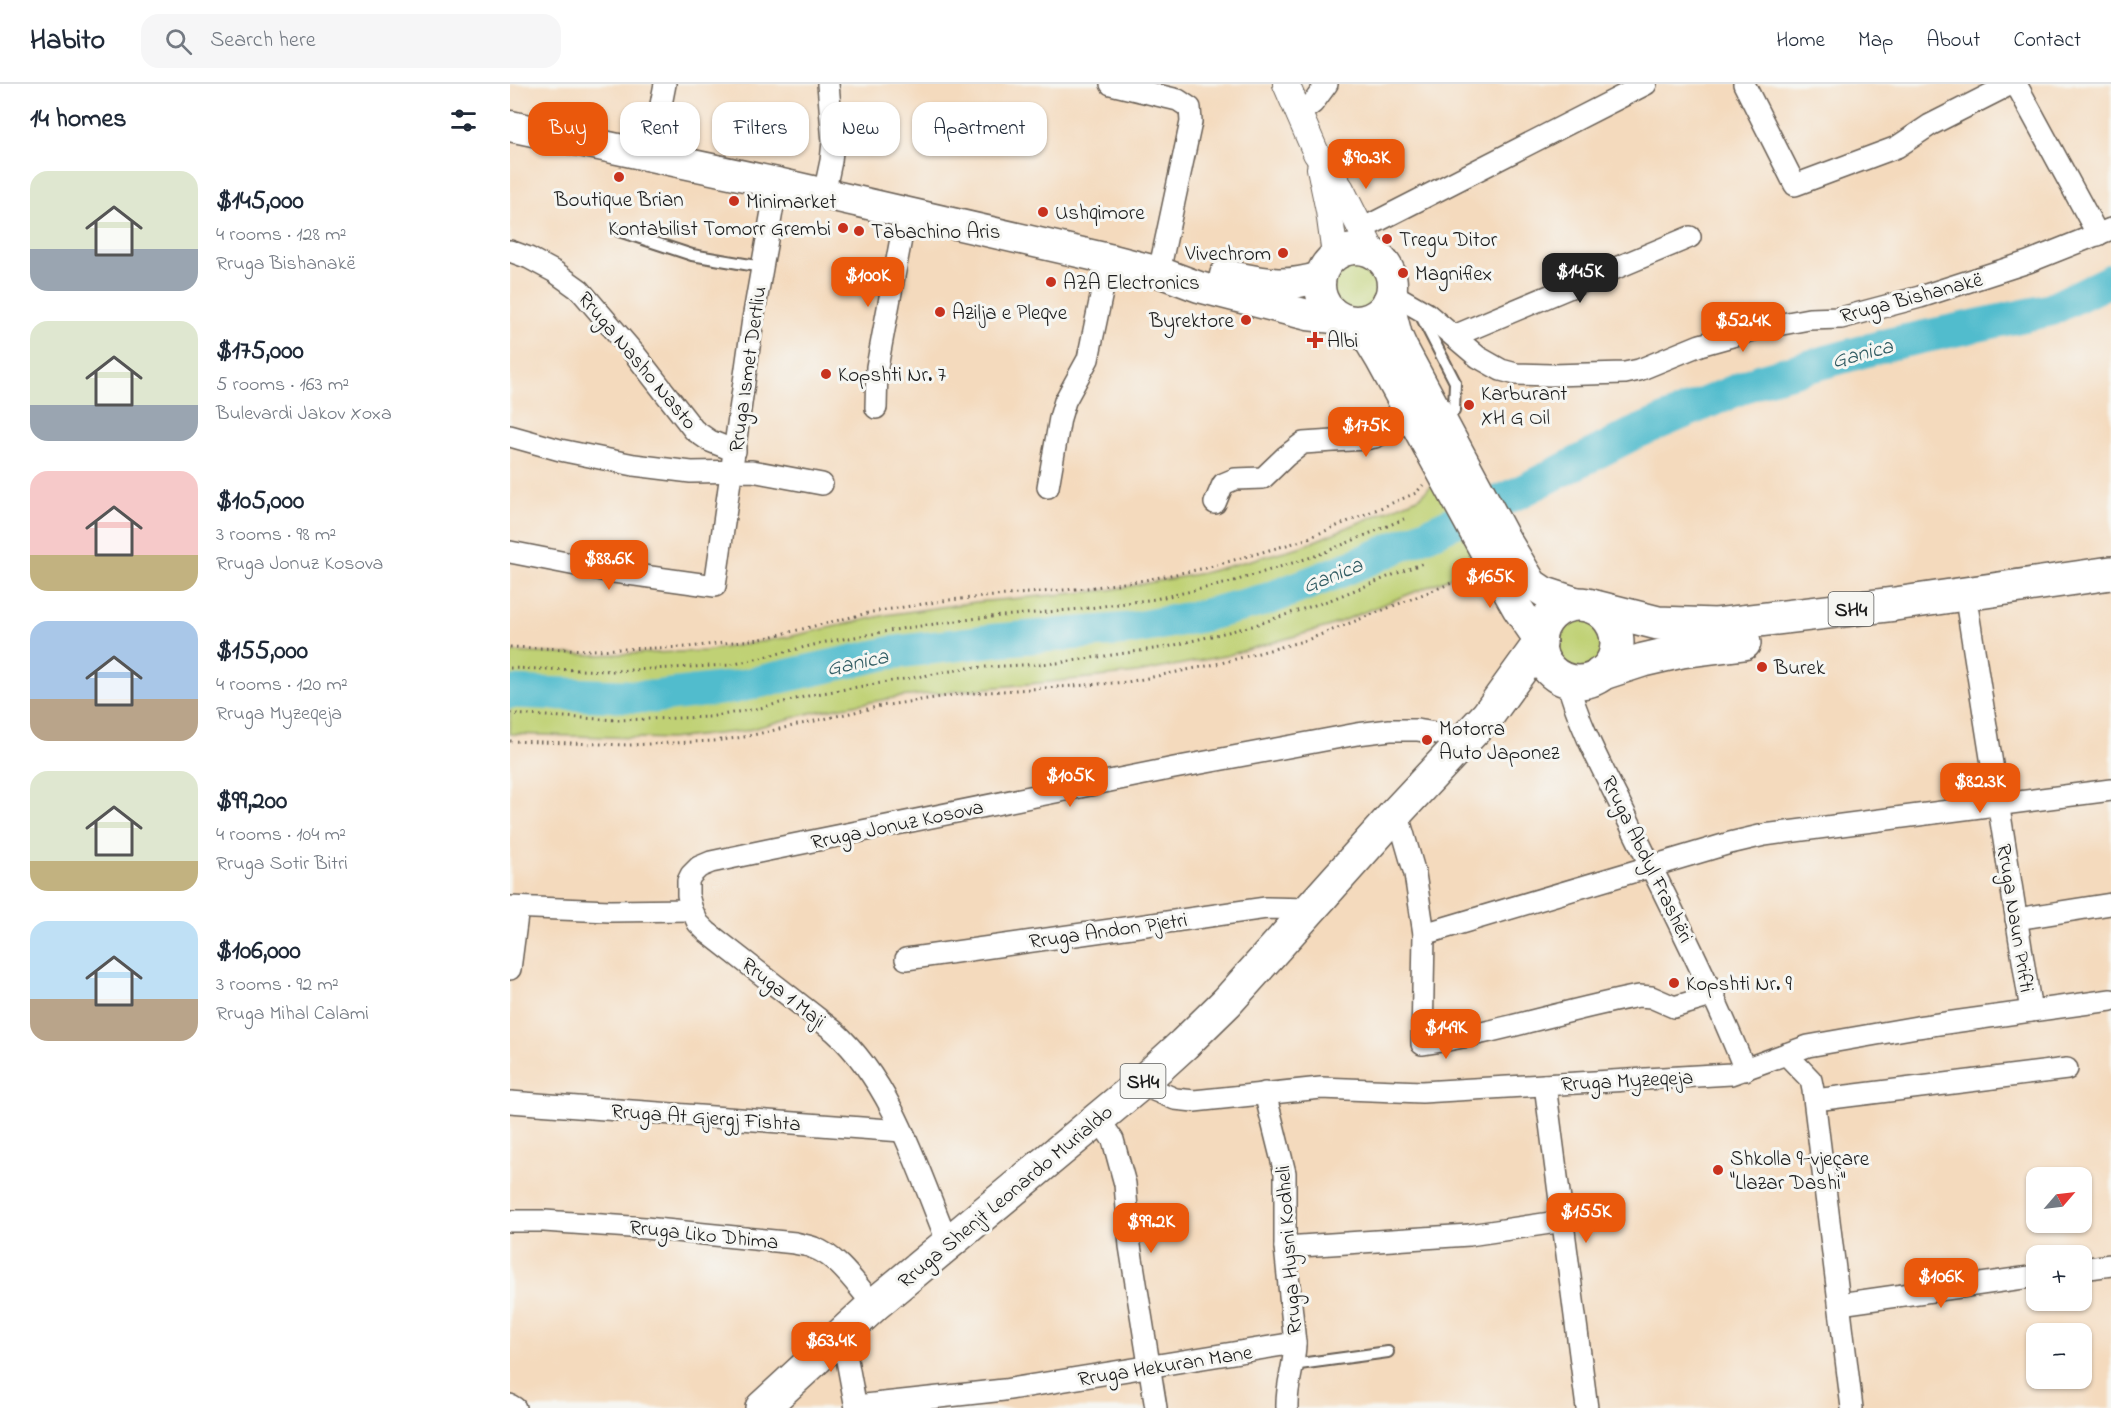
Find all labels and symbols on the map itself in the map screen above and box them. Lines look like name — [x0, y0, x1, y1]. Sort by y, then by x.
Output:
pin: $90.3K — [1317, 139, 1415, 190]
marker: Boutique Brian — [612, 170, 626, 184]
place label: Boutique Brian — [553, 186, 684, 216]
place label: Minimarket — [746, 188, 836, 218]
marker: Minimarket — [727, 194, 741, 208]
place label: Ushqimore — [1055, 199, 1145, 229]
marker: Ushqimore — [1036, 205, 1050, 219]
place label: Kontabilist Tomorr Grembi — [608, 215, 831, 245]
place label: Tabachino Aris — [871, 218, 1000, 248]
marker: Kontabilist Tomorr Grembi — [836, 221, 850, 235]
marker: Tabachino Aris — [852, 224, 866, 238]
place label: Tregu Ditor — [1399, 226, 1498, 258]
marker: Tregu Ditor — [1380, 232, 1394, 246]
place label: Vivechrom — [1184, 240, 1271, 270]
marker: Vivechrom — [1276, 246, 1290, 260]
pin: $145K — [1538, 253, 1622, 304]
pin: $100K — [826, 257, 910, 308]
place label: Magniflex — [1415, 260, 1492, 292]
street label: Rruga Bishanakë — [1837, 265, 1987, 334]
marker: Magniflex — [1396, 266, 1410, 280]
place label: AZA Electronics — [1063, 269, 1200, 299]
marker: AZA Electronics — [1044, 275, 1058, 289]
street label: Rruga Ismet Dertliu — [722, 284, 777, 455]
street label: Rruga Nasho Nasto — [568, 286, 703, 438]
place label: Azilja e Pleqve — [952, 299, 1068, 329]
pin: $52.4K — [1694, 302, 1792, 353]
marker: Azilja e Pleqve — [933, 305, 947, 319]
place label: Byrektore — [1148, 307, 1235, 339]
marker: Byrektore — [1239, 313, 1253, 327]
place label: Albi — [1327, 327, 1358, 357]
water label: Ganica — [1829, 331, 1898, 378]
marker: Albi — [1308, 333, 1322, 347]
place label: Kopshti Nr. 7 — [838, 361, 946, 391]
marker: Kopshti Nr. 7 — [819, 367, 833, 381]
place label: Karburant XH G Oil — [1481, 380, 1567, 434]
marker: Karburant XH G Oil — [1462, 398, 1476, 412]
pin: $175K — [1324, 407, 1408, 458]
pin: $88.6K — [560, 540, 658, 591]
water label: Ganica — [1298, 550, 1369, 603]
pin: $165K — [1448, 558, 1532, 609]
road number: SH4 — [1828, 592, 1874, 626]
water label: Ganica — [824, 642, 892, 686]
place label: Burek — [1773, 654, 1826, 684]
marker: Burek — [1755, 660, 1769, 674]
place label: Motorra Auto Japonez — [1439, 715, 1560, 769]
marker: Motorra Auto Japonez — [1420, 733, 1434, 747]
pin: $105K — [1028, 757, 1112, 808]
pin: $82.3K — [1931, 763, 2029, 814]
street label: Rruga Abdyl Frashëri — [1591, 771, 1700, 949]
street label: Rruga Jonuz Kosova — [808, 793, 987, 861]
street label: Rruga Naun Prifti — [1985, 842, 2041, 995]
street label: Rruga Andon Pjetri — [1027, 906, 1190, 960]
street label: Rruga 1 Maji — [733, 951, 831, 1038]
place label: Kopshti Nr. 9 — [1686, 970, 1792, 1000]
marker: Kopshti Nr. 9 — [1667, 976, 1681, 990]
pin: $149K — [1404, 1009, 1488, 1060]
road number: SH4 — [1120, 1064, 1166, 1098]
street label: Rruga Myzeqeja — [1560, 1064, 1694, 1102]
street label: Rruga At Gjergj Fishta — [610, 1097, 802, 1143]
street label: Rruga Shenjt Leonardo Murialdo — [892, 1098, 1122, 1298]
place label: Shkolla 9-vjeçare "Llazar Dashi" — [1730, 1145, 1870, 1199]
marker: Shkolla 9-vjeçare "Llazar Dashi" — [1711, 1163, 1725, 1177]
street label: Rruga Hysni Kodheli — [1269, 1164, 1313, 1336]
north arrow — [2026, 1167, 2092, 1233]
pin: $155K — [1544, 1193, 1628, 1244]
pin: $99.2K — [1102, 1203, 1200, 1254]
street label: Rruga Liko Dhima — [628, 1213, 780, 1261]
pin: $106K — [1899, 1258, 1983, 1309]
pin: $63.4K — [782, 1322, 880, 1373]
street label: Rruga Hekuran Mane — [1076, 1338, 1256, 1398]

